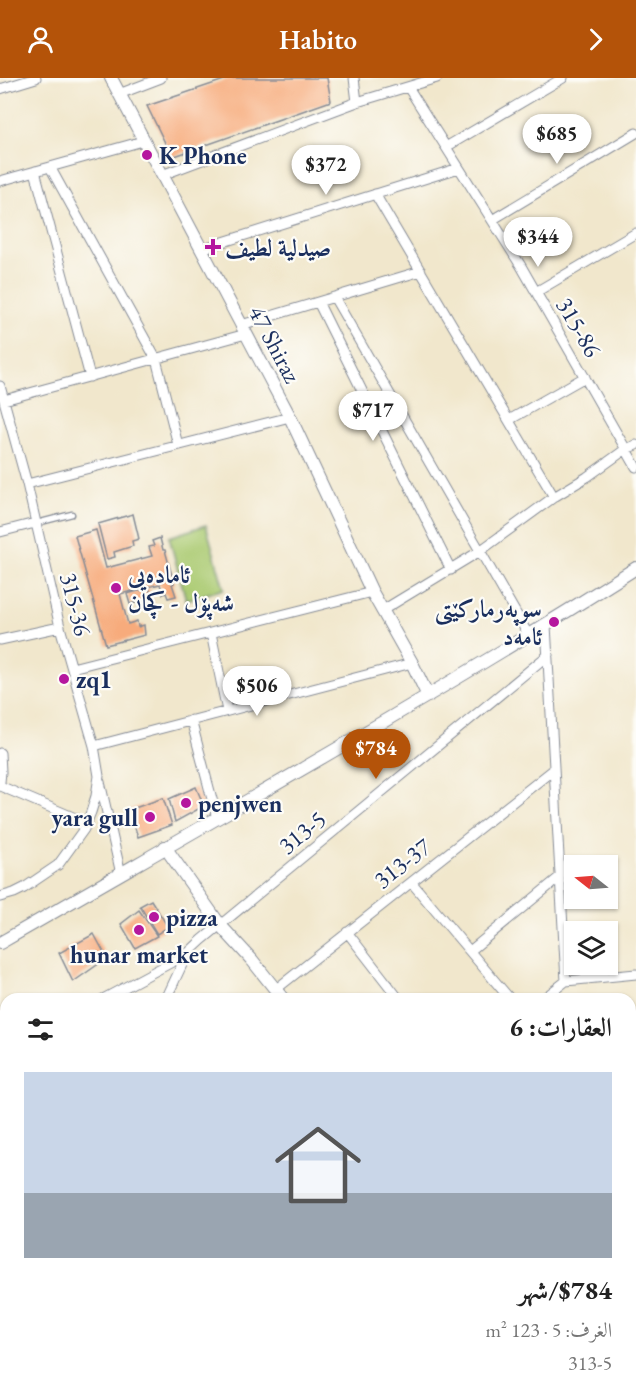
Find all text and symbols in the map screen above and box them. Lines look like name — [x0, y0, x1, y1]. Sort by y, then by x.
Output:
text: Habito — [279, 22, 357, 57]
icon: person — [24, 23, 57, 56]
icon: forward — [579, 23, 612, 56]
pin: $685 — [521, 114, 593, 165]
text: $685 — [537, 120, 577, 146]
place label: K Phone — [159, 140, 247, 171]
pin: $372 — [290, 145, 362, 196]
marker: K Phone — [140, 148, 154, 162]
text: $372 — [306, 151, 346, 177]
pin: $344 — [502, 217, 574, 268]
text: $344 — [518, 223, 558, 249]
place label: صیدلیة لطیف — [225, 232, 331, 263]
marker: صیدلیة لطیف — [206, 240, 220, 254]
street label: 315-86 — [550, 291, 608, 363]
street label: 47 Shiraz — [242, 300, 308, 388]
pin: $717 — [337, 391, 409, 442]
text: $717 — [353, 397, 393, 423]
place label: ئامادەیی شەپۆل - کچان — [127, 559, 234, 621]
street label: 315-36 — [53, 569, 99, 639]
marker: ئامادەیی شەپۆل - کچان — [109, 581, 123, 595]
place label: سوپەرمارکێتی ئامەد — [435, 593, 542, 652]
marker: سوپەرمارکێتی ئامەد — [547, 615, 561, 629]
place label: zq1 — [76, 664, 112, 696]
pin: $506 — [221, 666, 293, 717]
marker: zq1 — [57, 672, 71, 686]
text: $506 — [237, 672, 277, 698]
pin: $784 — [340, 729, 412, 780]
text: $784 — [356, 735, 396, 761]
place label: penjwen — [198, 788, 283, 820]
marker: penjwen — [179, 796, 193, 810]
place label: yara gull — [51, 802, 138, 834]
street label: 313-5 — [272, 803, 332, 861]
marker: yara gull — [143, 810, 157, 824]
street label: 313-37 — [367, 831, 437, 895]
north arrow — [564, 855, 618, 909]
map controls — [564, 855, 618, 975]
place label: pizza — [166, 902, 218, 933]
marker: pizza — [147, 910, 161, 924]
button: layers — [564, 921, 618, 975]
marker: hunar market — [132, 923, 146, 937]
place label: hunar market — [70, 939, 208, 970]
text: العقارات: 6 — [509, 1010, 612, 1044]
icon: filters — [24, 1013, 57, 1046]
icon: home — [264, 1111, 372, 1219]
text: $784/شهر — [518, 1273, 612, 1307]
text: الغرف: 5 · 123 m² — [485, 1317, 612, 1343]
text: 313-5 — [568, 1350, 612, 1376]

